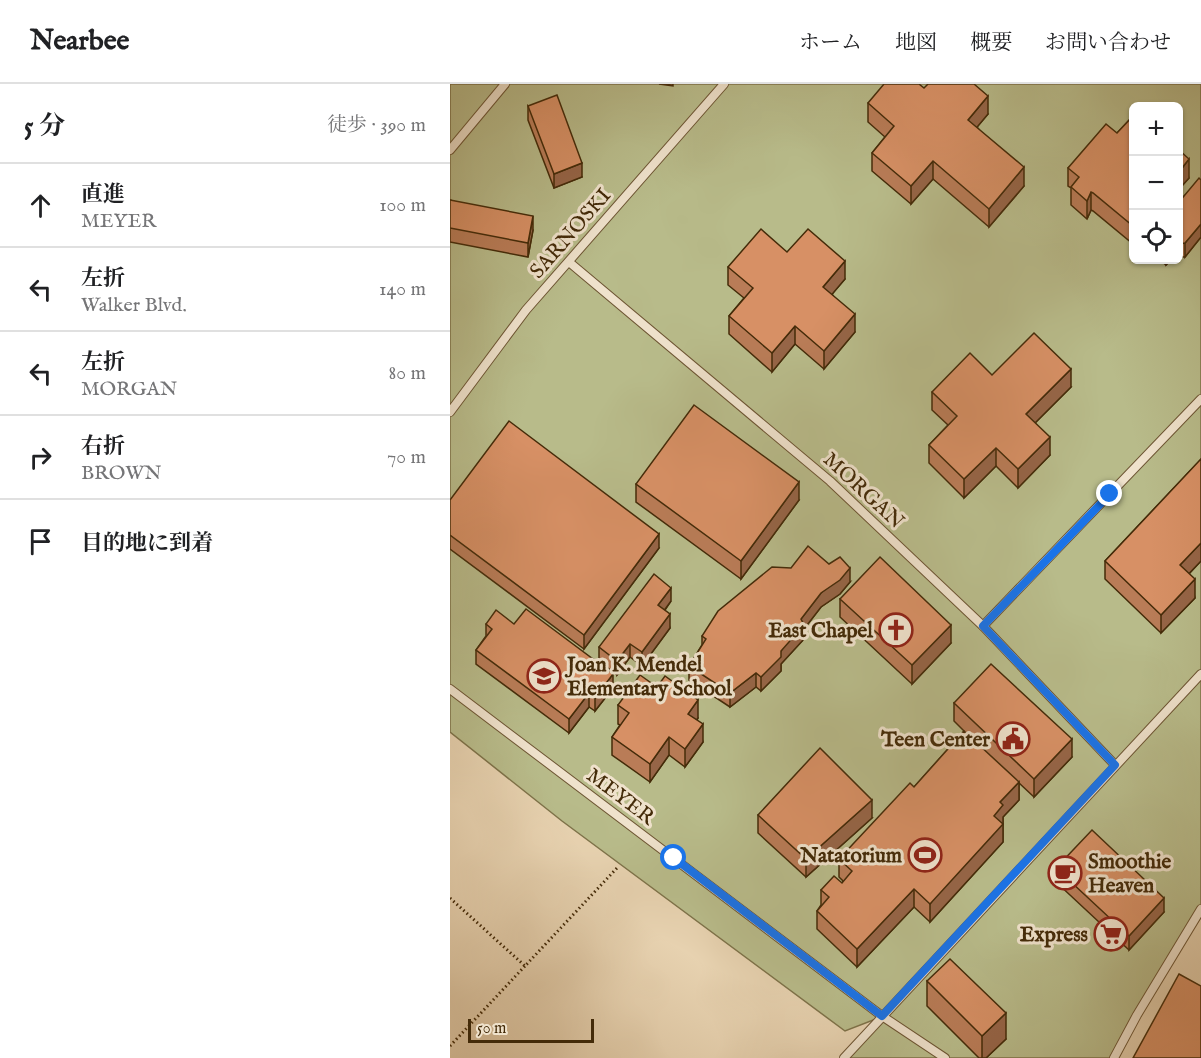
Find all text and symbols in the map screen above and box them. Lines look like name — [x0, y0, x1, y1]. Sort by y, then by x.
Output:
text: Nearbee — [30, 24, 129, 59]
text: ホーム — [799, 30, 862, 57]
text: 地図 — [895, 30, 937, 57]
text: 概要 — [970, 30, 1012, 57]
text: お問い合わせ — [1045, 30, 1171, 57]
map controls — [1129, 102, 1183, 264]
button: + — [1129, 102, 1183, 156]
text: 5 分 — [24, 110, 65, 143]
text: 徒歩 · 390 m — [327, 113, 426, 138]
button: − — [1129, 156, 1183, 210]
text: 直進 — [81, 181, 125, 209]
street label: SARNOSKI — [524, 183, 618, 285]
icon: ahead — [24, 189, 57, 222]
text: 100 m — [379, 193, 426, 218]
text: MEYER — [81, 209, 156, 234]
button: locate — [1129, 210, 1183, 264]
text: 左折 — [81, 265, 125, 293]
icon: left — [24, 273, 57, 306]
text: 140 m — [379, 277, 426, 302]
text: Walker Blvd. — [81, 293, 187, 318]
text: 左折 — [81, 349, 125, 377]
icon: left — [24, 357, 57, 390]
text: 80 m — [389, 361, 426, 386]
text: MORGAN — [81, 377, 177, 402]
text: 右折 — [81, 433, 125, 461]
icon: right — [24, 441, 57, 474]
text: 70 m — [387, 445, 426, 470]
street label: MORGAN — [817, 447, 909, 535]
text: BROWN — [81, 461, 162, 486]
route end — [1096, 480, 1122, 506]
icon: arrive — [24, 525, 57, 558]
text: 目的地に到着 — [81, 530, 213, 558]
church icon: East Chapel — [878, 612, 914, 648]
place label: East Chapel — [768, 618, 874, 645]
place label: Joan K. Mendel Elementary School — [564, 652, 733, 703]
school or university icon: Joan K. Mendel Elementary School — [526, 658, 562, 694]
public building icon: Teen Center — [995, 721, 1031, 757]
place label: Teen Center — [880, 727, 990, 754]
street label: MEYER — [580, 763, 661, 832]
sports icon: Natatorium — [907, 837, 943, 873]
place label: Natatorium — [799, 843, 903, 870]
route start — [660, 844, 686, 870]
place label: Smoothie Heaven — [1088, 849, 1171, 900]
cafe icon: Smoothie Heaven — [1047, 855, 1083, 891]
supermarket icon: Express — [1093, 916, 1129, 952]
place label: Express — [1020, 922, 1088, 949]
scale bar — [468, 1016, 594, 1044]
text: 50 m — [477, 1019, 506, 1039]

